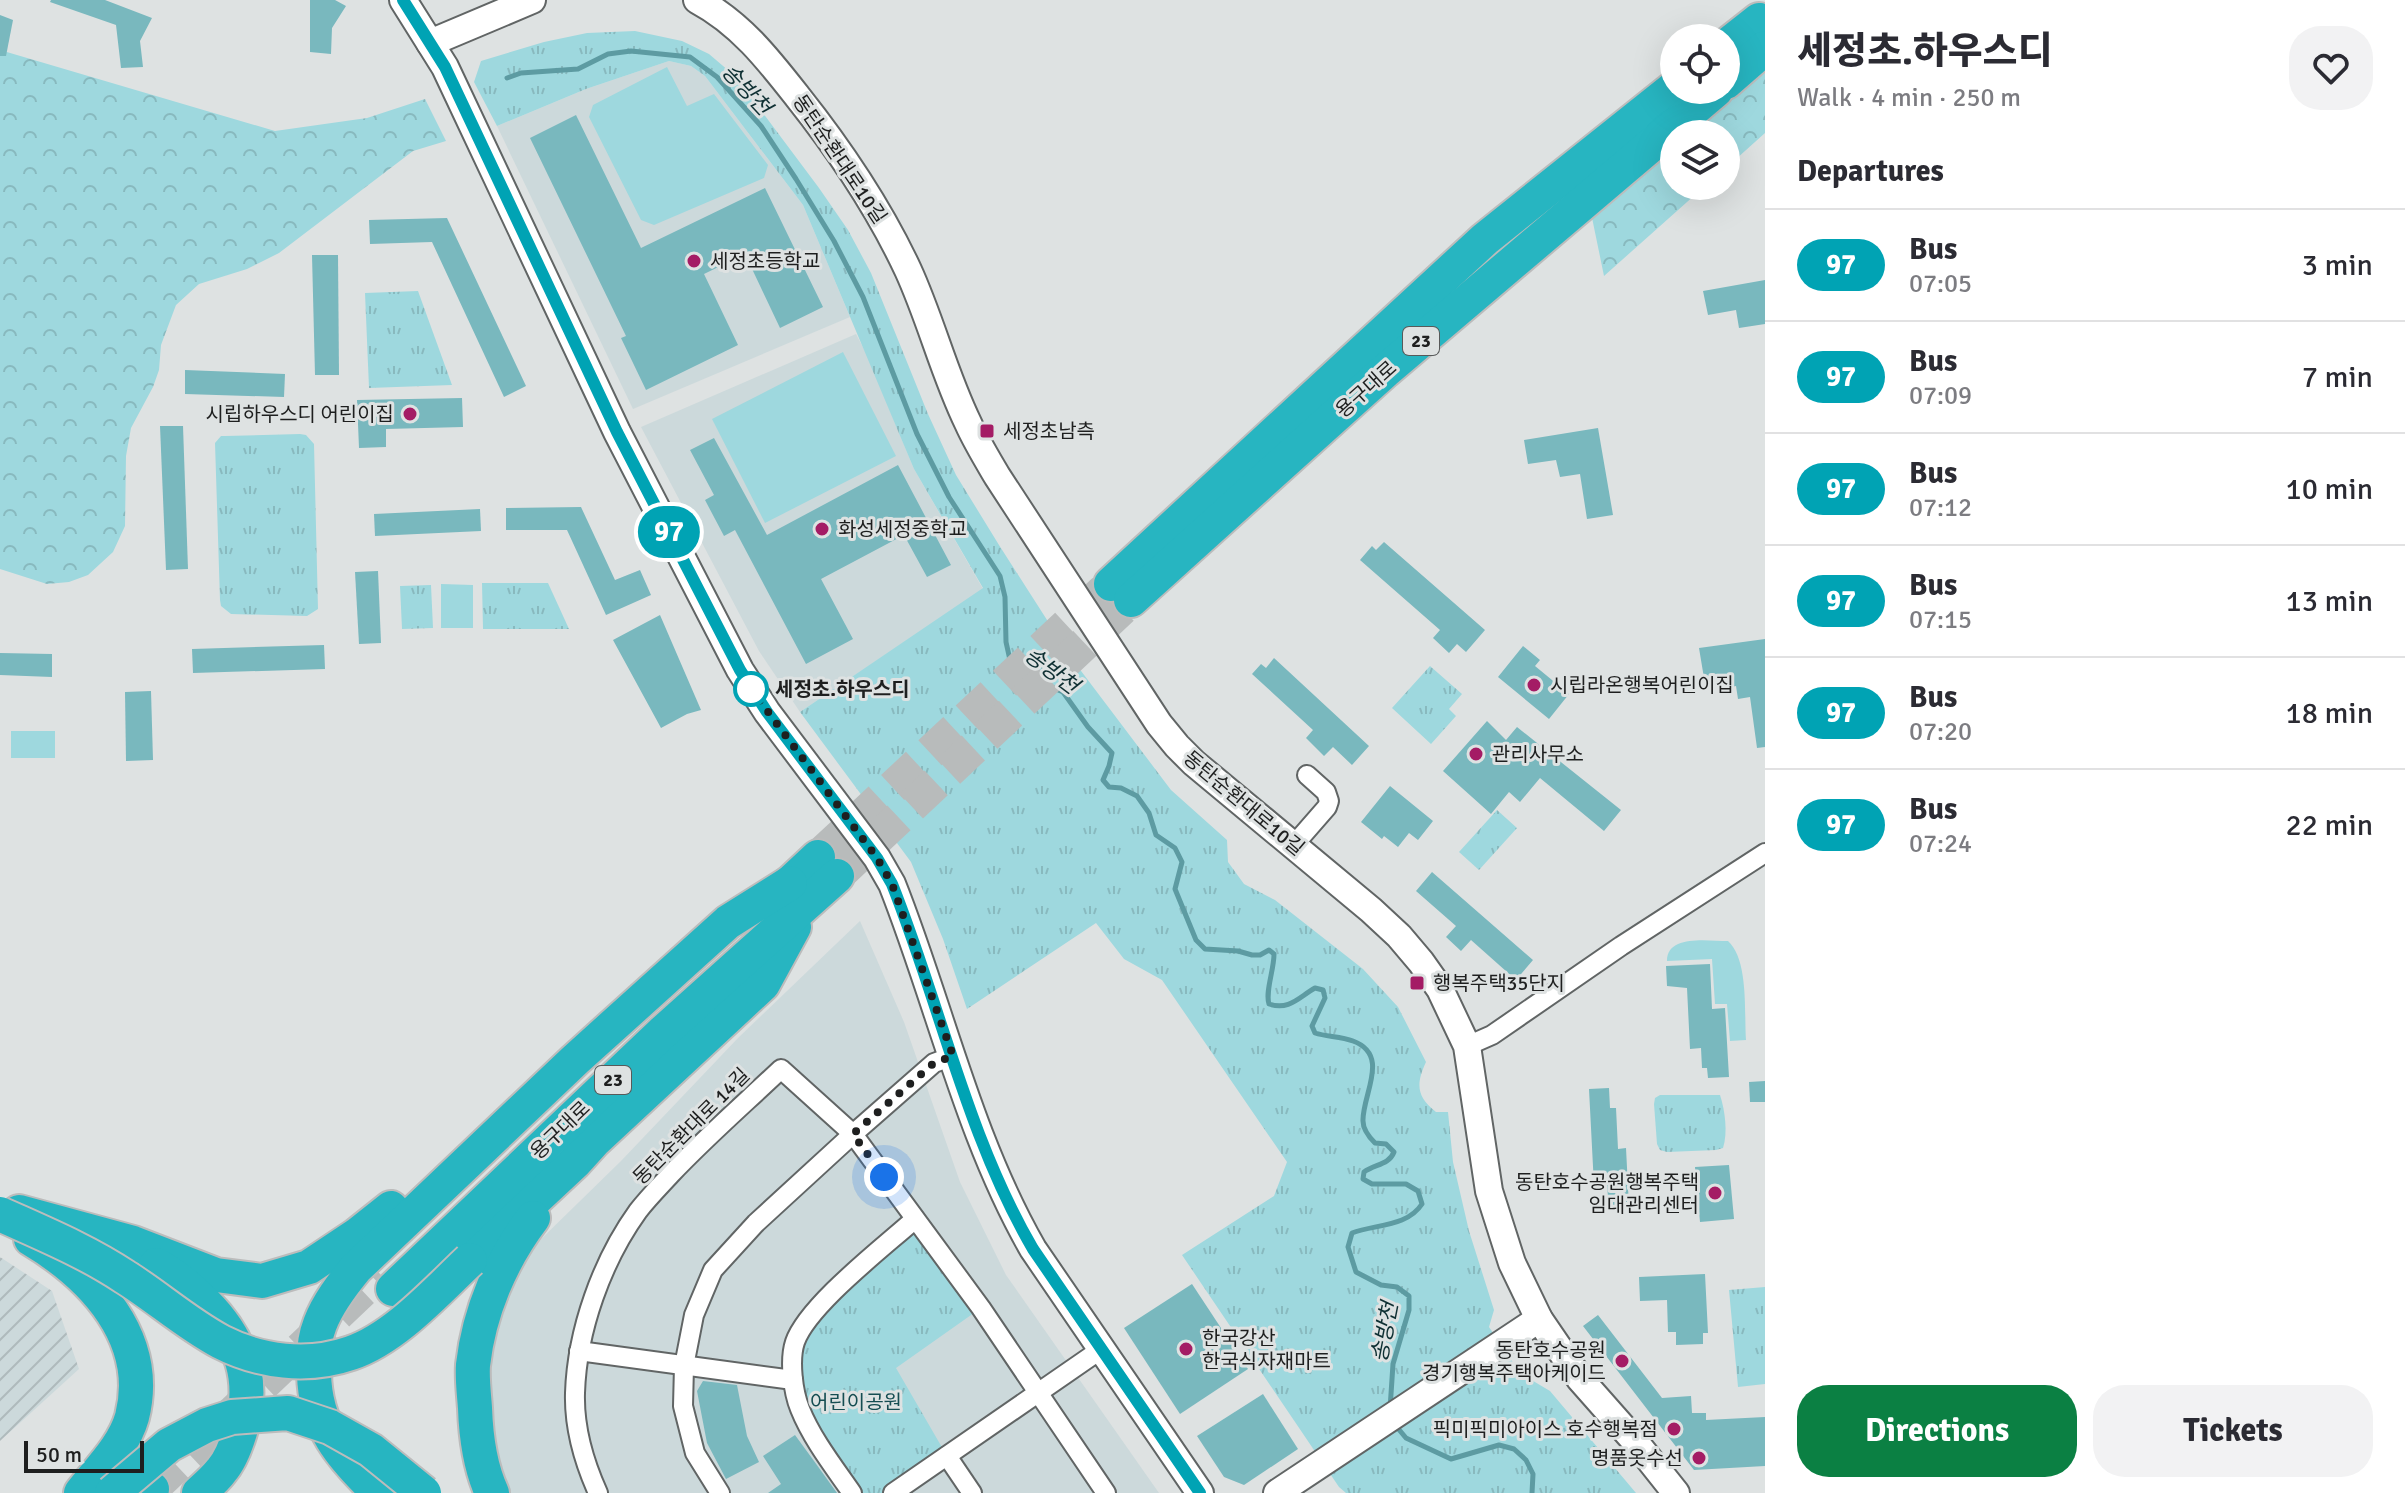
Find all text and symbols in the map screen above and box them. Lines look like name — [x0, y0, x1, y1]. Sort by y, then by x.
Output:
map controls — [1660, 24, 1740, 200]
button: locate — [1660, 24, 1740, 104]
button: heart — [2289, 26, 2373, 110]
text: 세정초.하우스디 — [1797, 28, 2053, 75]
water label: 송방천 — [716, 58, 779, 123]
text: Walk · 4 min · 250 m — [1797, 82, 2021, 114]
street label: 동탄순환대로10길 — [787, 90, 892, 229]
button: layers — [1660, 120, 1740, 200]
text: Departures — [1797, 153, 1944, 190]
text: Bus — [1909, 231, 1957, 268]
text: 3 min — [2302, 247, 2373, 284]
text: 97 — [1826, 248, 1856, 282]
place label: 세정초등학교 — [710, 249, 820, 274]
marker: 세정초등학교 — [685, 252, 703, 270]
text: 07:05 — [1909, 268, 1972, 300]
road number: 23 — [1403, 327, 1439, 355]
text: Bus — [1909, 343, 1957, 380]
street label: 용구대로 — [1331, 355, 1402, 423]
text: 7 min — [2302, 359, 2373, 396]
text: 97 — [1826, 360, 1856, 394]
text: 07:09 — [1909, 380, 1972, 412]
place label: 시립하우스디 어린이집 — [206, 402, 394, 427]
marker: 시립하우스디 어린이집 — [401, 405, 419, 423]
place label: 세정초남측 — [1003, 419, 1095, 444]
marker: 세정초남측 — [978, 422, 996, 440]
text: Bus — [1909, 455, 1957, 492]
text: 10 min — [2286, 471, 2373, 508]
text: 97 — [1826, 472, 1856, 506]
text: 07:12 — [1909, 492, 1972, 524]
line badge: 97 — [633, 506, 705, 558]
text: 97 — [654, 515, 684, 549]
place label: 화성세정중학교 — [838, 517, 967, 542]
marker: 화성세정중학교 — [813, 520, 831, 538]
text: Bus — [1909, 567, 1957, 604]
text: 13 min — [2286, 583, 2373, 620]
text: 97 — [1826, 584, 1856, 618]
text: 07:15 — [1909, 604, 1972, 636]
water label: 송방천 — [1019, 641, 1086, 701]
marker: 세정초.하우스디 — [734, 672, 768, 706]
place label: 시립라온행복어린이집 — [1550, 673, 1734, 698]
marker: 시립라온행복어린이집 — [1525, 676, 1543, 694]
place label: 세정초.하우스디 — [775, 677, 910, 702]
text: Bus — [1909, 679, 1957, 716]
text: 18 min — [2286, 695, 2373, 732]
text: 97 — [1826, 696, 1856, 730]
text: 07:20 — [1909, 716, 1972, 748]
place label: 관리사무소 — [1492, 742, 1584, 767]
street label: 동탄순환대로10길 — [1178, 745, 1309, 861]
marker: 관리사무소 — [1467, 745, 1485, 763]
text: Bus — [1909, 791, 1957, 828]
text: 22 min — [2286, 807, 2373, 844]
text: 97 — [1826, 808, 1856, 842]
text: 07:24 — [1909, 828, 1972, 860]
place label: 행복주택35단지 — [1433, 971, 1565, 996]
marker: 행복주택35단지 — [1408, 974, 1426, 992]
street label: 동탄순환대로 14길 — [628, 1063, 755, 1190]
road number: 23 — [595, 1066, 631, 1094]
street label: 용구대로 — [525, 1096, 596, 1165]
your location — [864, 1157, 904, 1197]
place label: 동탄호수공원행복주택 임대관리센터 — [1515, 1170, 1699, 1218]
marker: 동탄호수공원행복주택 임대관리센터 — [1706, 1184, 1724, 1202]
water label: 송방천 — [1365, 1297, 1404, 1364]
place label: 한국강산 한국식자재마트 — [1202, 1326, 1331, 1374]
place label: 동탄호수공원 경기행복주택아케이드 — [1422, 1338, 1606, 1386]
marker: 한국강산 한국식자재마트 — [1177, 1340, 1195, 1358]
marker: 동탄호수공원 경기행복주택아케이드 — [1613, 1352, 1631, 1370]
button: Directions — [1797, 1385, 2077, 1477]
button: Tickets — [2093, 1385, 2373, 1477]
park label: 어린이공원 — [810, 1390, 902, 1415]
place label: 픽미픽미아이스 호수행복점 — [1433, 1417, 1658, 1442]
marker: 픽미픽미아이스 호수행복점 — [1665, 1420, 1683, 1438]
scale bar — [24, 1437, 144, 1473]
text: 50 m — [36, 1441, 82, 1468]
place label: 명품옷수선 — [1591, 1446, 1683, 1471]
marker: 명품옷수선 — [1690, 1449, 1708, 1467]

